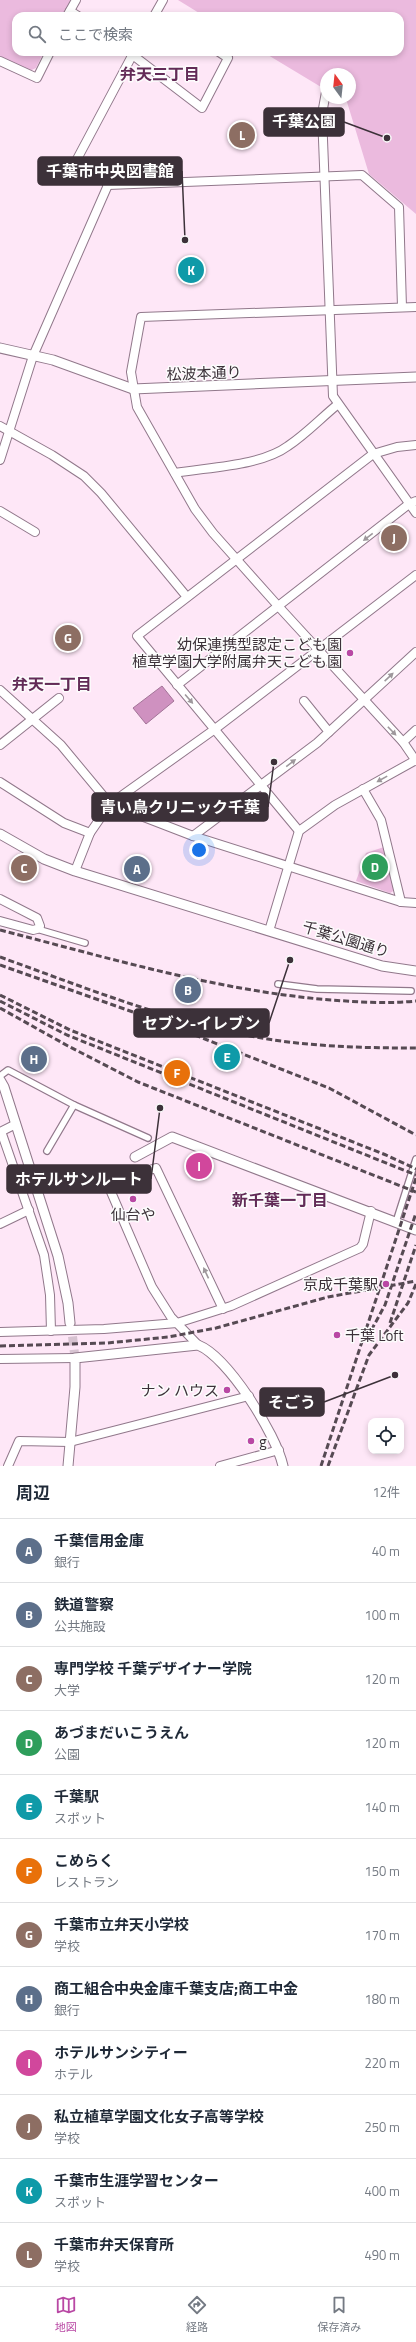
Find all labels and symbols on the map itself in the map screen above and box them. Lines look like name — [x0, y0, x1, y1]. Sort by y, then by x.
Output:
district label: 弁天三丁目 — [120, 62, 200, 86]
north arrow — [320, 68, 356, 104]
callout: 千葉公園 — [264, 108, 344, 136]
text: 千葉公園 — [272, 109, 336, 133]
pin: L — [229, 120, 255, 150]
callout: 千葉市中央図書館 — [38, 157, 182, 185]
text: 千葉市中央図書館 — [46, 159, 174, 183]
pin: K — [178, 255, 204, 285]
street label: 松波本通り — [166, 360, 242, 386]
pin: J — [381, 523, 407, 553]
one-way arrow — [362, 532, 373, 541]
pin: G — [55, 623, 81, 653]
place label: 幼保連携型認定こども園 植草学園大学附属弁天こども園 — [132, 633, 342, 673]
marker: 幼保連携型認定こども園 植草学園大学附属弁天こども園 — [345, 648, 355, 658]
district label: 弁天一丁目 — [12, 672, 92, 696]
one-way arrow — [384, 672, 394, 682]
one-way arrow — [184, 693, 193, 704]
one-way arrow — [388, 726, 397, 736]
one-way arrow — [286, 759, 296, 767]
one-way arrow — [376, 776, 387, 782]
callout: 青い鳥クリニック千葉 — [92, 793, 268, 821]
text: 青い鳥クリニック千葉 — [100, 795, 260, 819]
your location — [189, 840, 209, 860]
pin: D — [362, 852, 388, 882]
pin: C — [11, 853, 37, 883]
pin: A — [124, 854, 150, 884]
street label: 千葉公園通り — [300, 915, 392, 963]
pin: B — [175, 975, 201, 1005]
callout: セブン-イレブン — [134, 1009, 269, 1037]
text: セブン-イレブン — [142, 1011, 260, 1035]
pin: E — [214, 1042, 240, 1072]
pin: H — [21, 1044, 47, 1074]
pin: F — [164, 1058, 190, 1088]
pin: I — [186, 1151, 212, 1181]
callout: ホテルサンルート — [7, 1165, 151, 1193]
text: ホテルサンルート — [15, 1167, 143, 1191]
district label: 新千葉一丁目 — [232, 1188, 328, 1212]
marker: 仙台や — [128, 1194, 138, 1204]
place label: 仙台や — [110, 1203, 156, 1226]
one-way arrow — [203, 1268, 209, 1279]
place label: 京成千葉駅 — [303, 1273, 378, 1296]
marker: 京成千葉駅 — [381, 1279, 391, 1289]
place label: 千葉 Loft — [345, 1324, 404, 1347]
marker: 千葉 Loft — [332, 1330, 342, 1340]
place label: ナン ハウス — [141, 1379, 219, 1402]
marker: ナン ハウス — [222, 1385, 232, 1395]
callout: そごう — [260, 1388, 324, 1416]
text: そごう — [268, 1390, 316, 1414]
place label: g — [259, 1430, 267, 1453]
marker: g — [246, 1436, 256, 1446]

